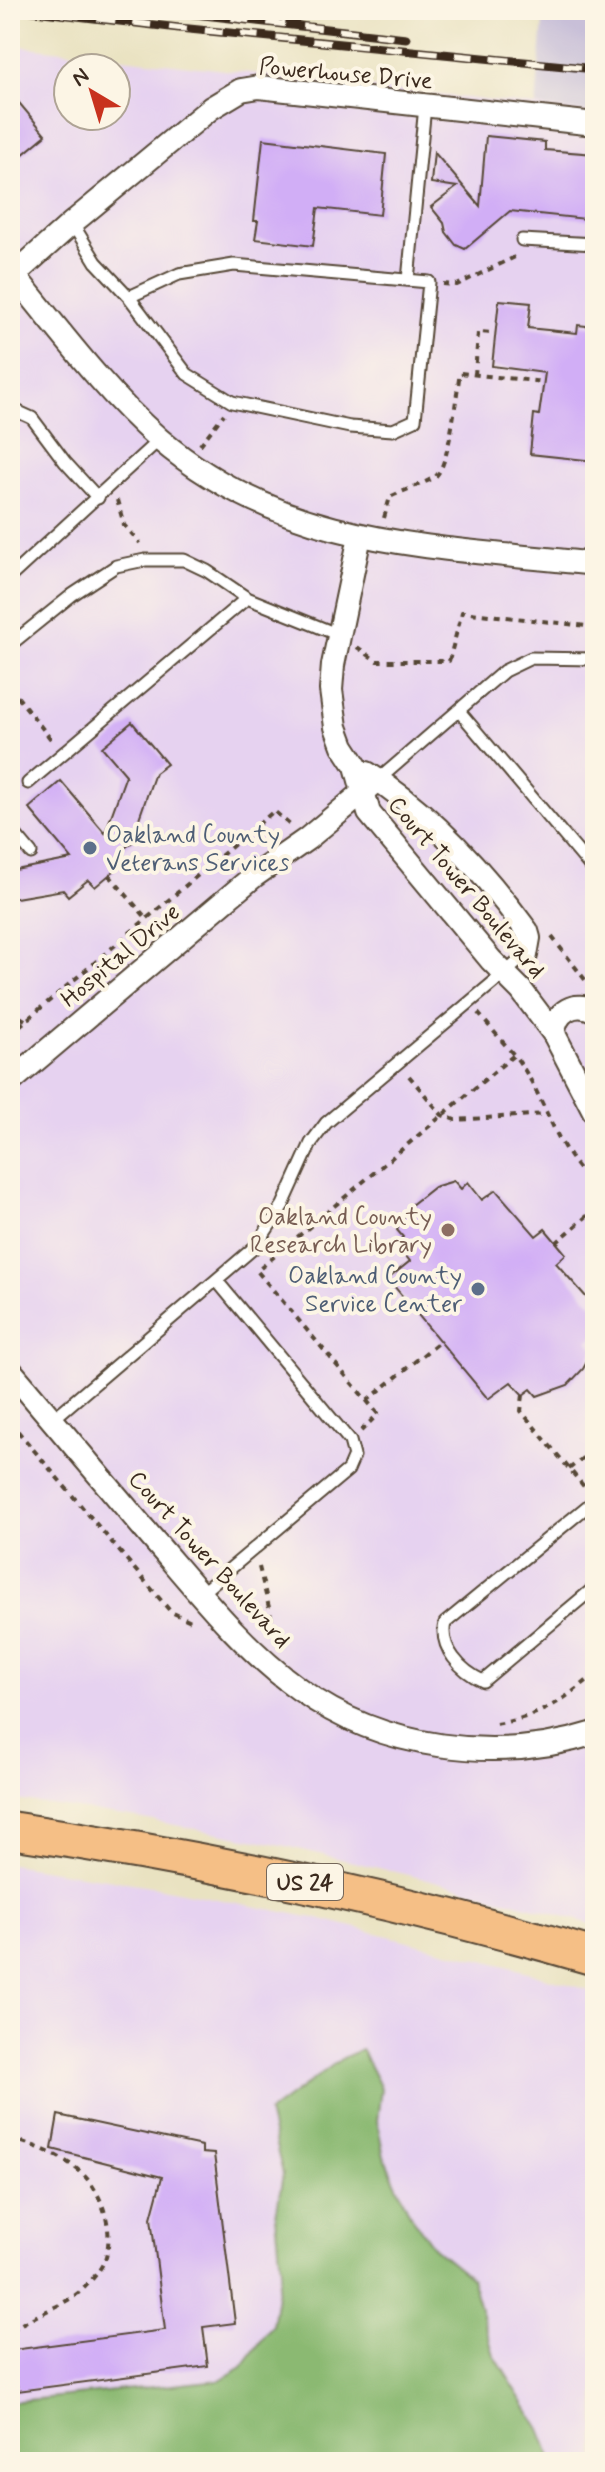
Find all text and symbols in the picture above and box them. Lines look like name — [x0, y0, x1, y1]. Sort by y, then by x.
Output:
street label: Powerhouse Drive — [258, 51, 434, 98]
north arrow — [52, 52, 132, 132]
text: N — [67, 62, 95, 93]
street label: Court Tower Boulevard — [380, 790, 551, 986]
place label: Oakland County Veterans Services — [106, 820, 290, 879]
marker: Oakland County Veterans Services — [81, 839, 99, 857]
street label: Hospital Drive — [55, 897, 187, 1015]
place label: Oakland County Research Library — [250, 1202, 432, 1261]
marker: Oakland County Research Library — [439, 1221, 457, 1239]
place label: Oakland County Service Center — [288, 1261, 462, 1320]
marker: Oakland County Service Center — [469, 1280, 487, 1298]
street label: Court Tower Boulevard — [121, 1465, 297, 1655]
road number: US 24 — [267, 1864, 343, 1900]

